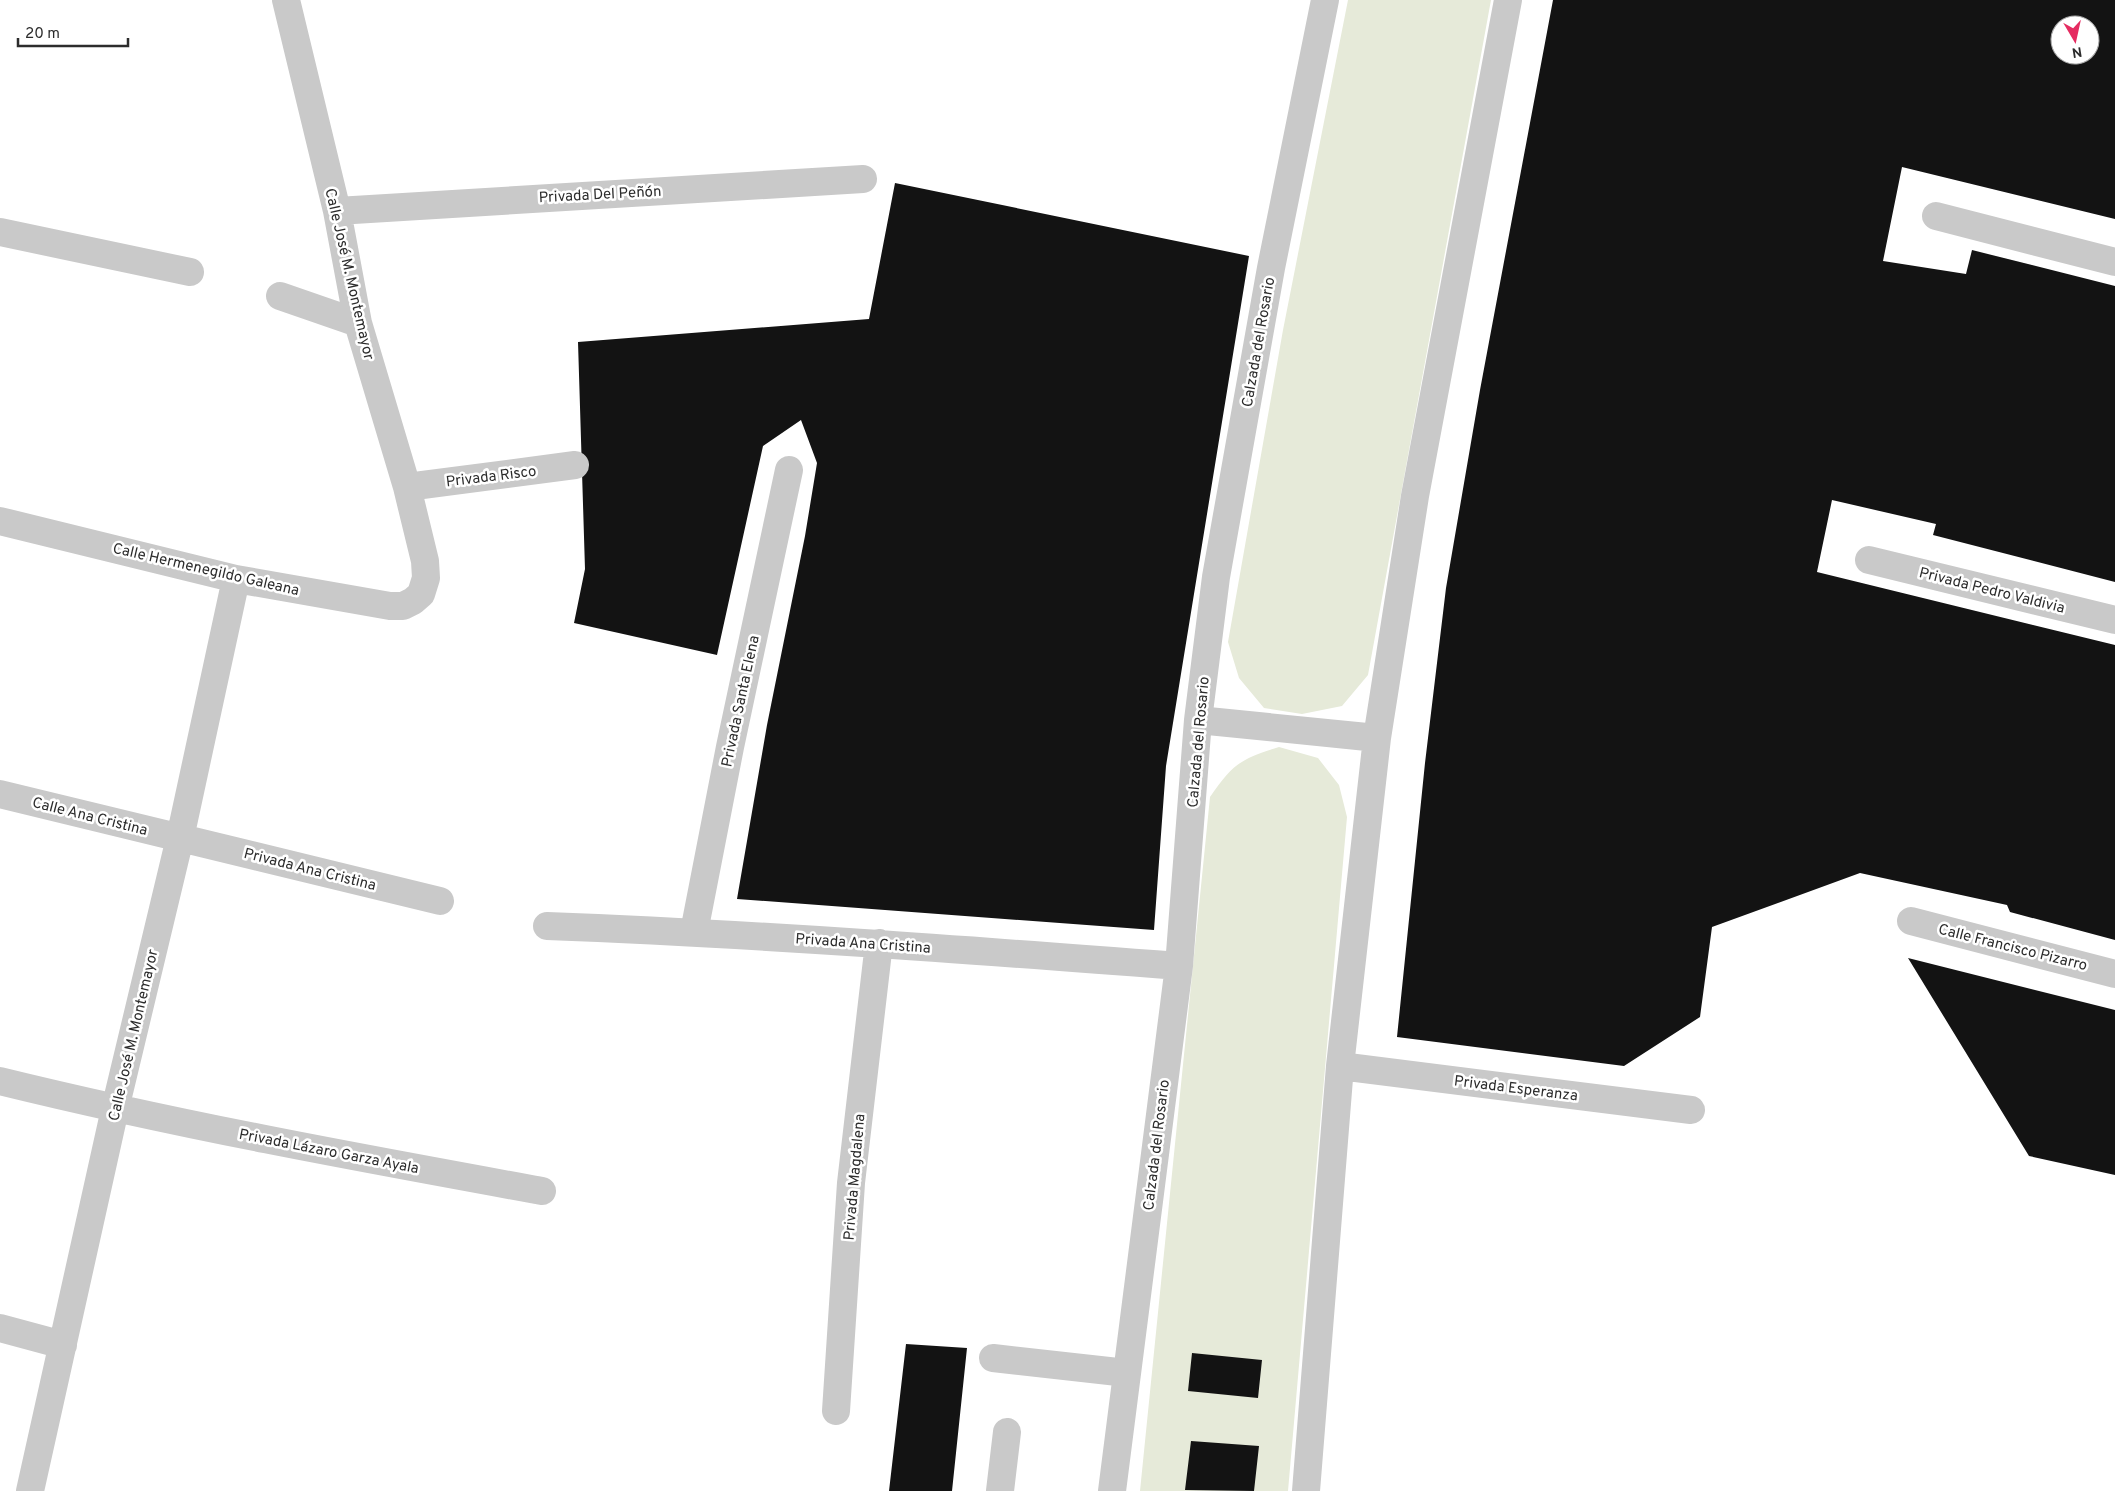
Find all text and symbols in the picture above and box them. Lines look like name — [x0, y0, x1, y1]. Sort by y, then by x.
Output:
scale bar — [18, 15, 128, 47]
north arrow — [2050, 15, 2100, 65]
text: 20 m — [25, 25, 60, 44]
text: N — [2070, 42, 2083, 61]
street label: Privada Del Peñón — [538, 183, 662, 208]
street label: Calle José M. Montemayor — [320, 187, 378, 362]
street label: Calzada del Rosario — [1239, 276, 1280, 409]
street label: Privada Risco — [445, 463, 538, 492]
street label: Calle Hermenegildo Galeana — [111, 540, 301, 601]
street label: Privada Pedro Valdivia — [1917, 564, 2066, 619]
street label: Privada Santa Elena — [718, 634, 765, 769]
street label: Calzada del Rosario — [1184, 676, 1215, 809]
street label: Calle Ana Cristina — [30, 794, 149, 841]
street label: Privada Ana Cristina — [242, 845, 378, 896]
street label: Calle Francisco Pizarro — [1936, 921, 2089, 976]
street label: Privada Ana Cristina — [795, 930, 931, 959]
street label: Calle José M. Montemayor — [105, 947, 164, 1123]
street label: Privada Esperanza — [1453, 1072, 1579, 1107]
street label: Calzada del Rosario — [1140, 1079, 1175, 1212]
street label: Privada Magdalena — [840, 1113, 871, 1241]
street label: Privada Lázaro Garza Ayala — [237, 1126, 420, 1179]

